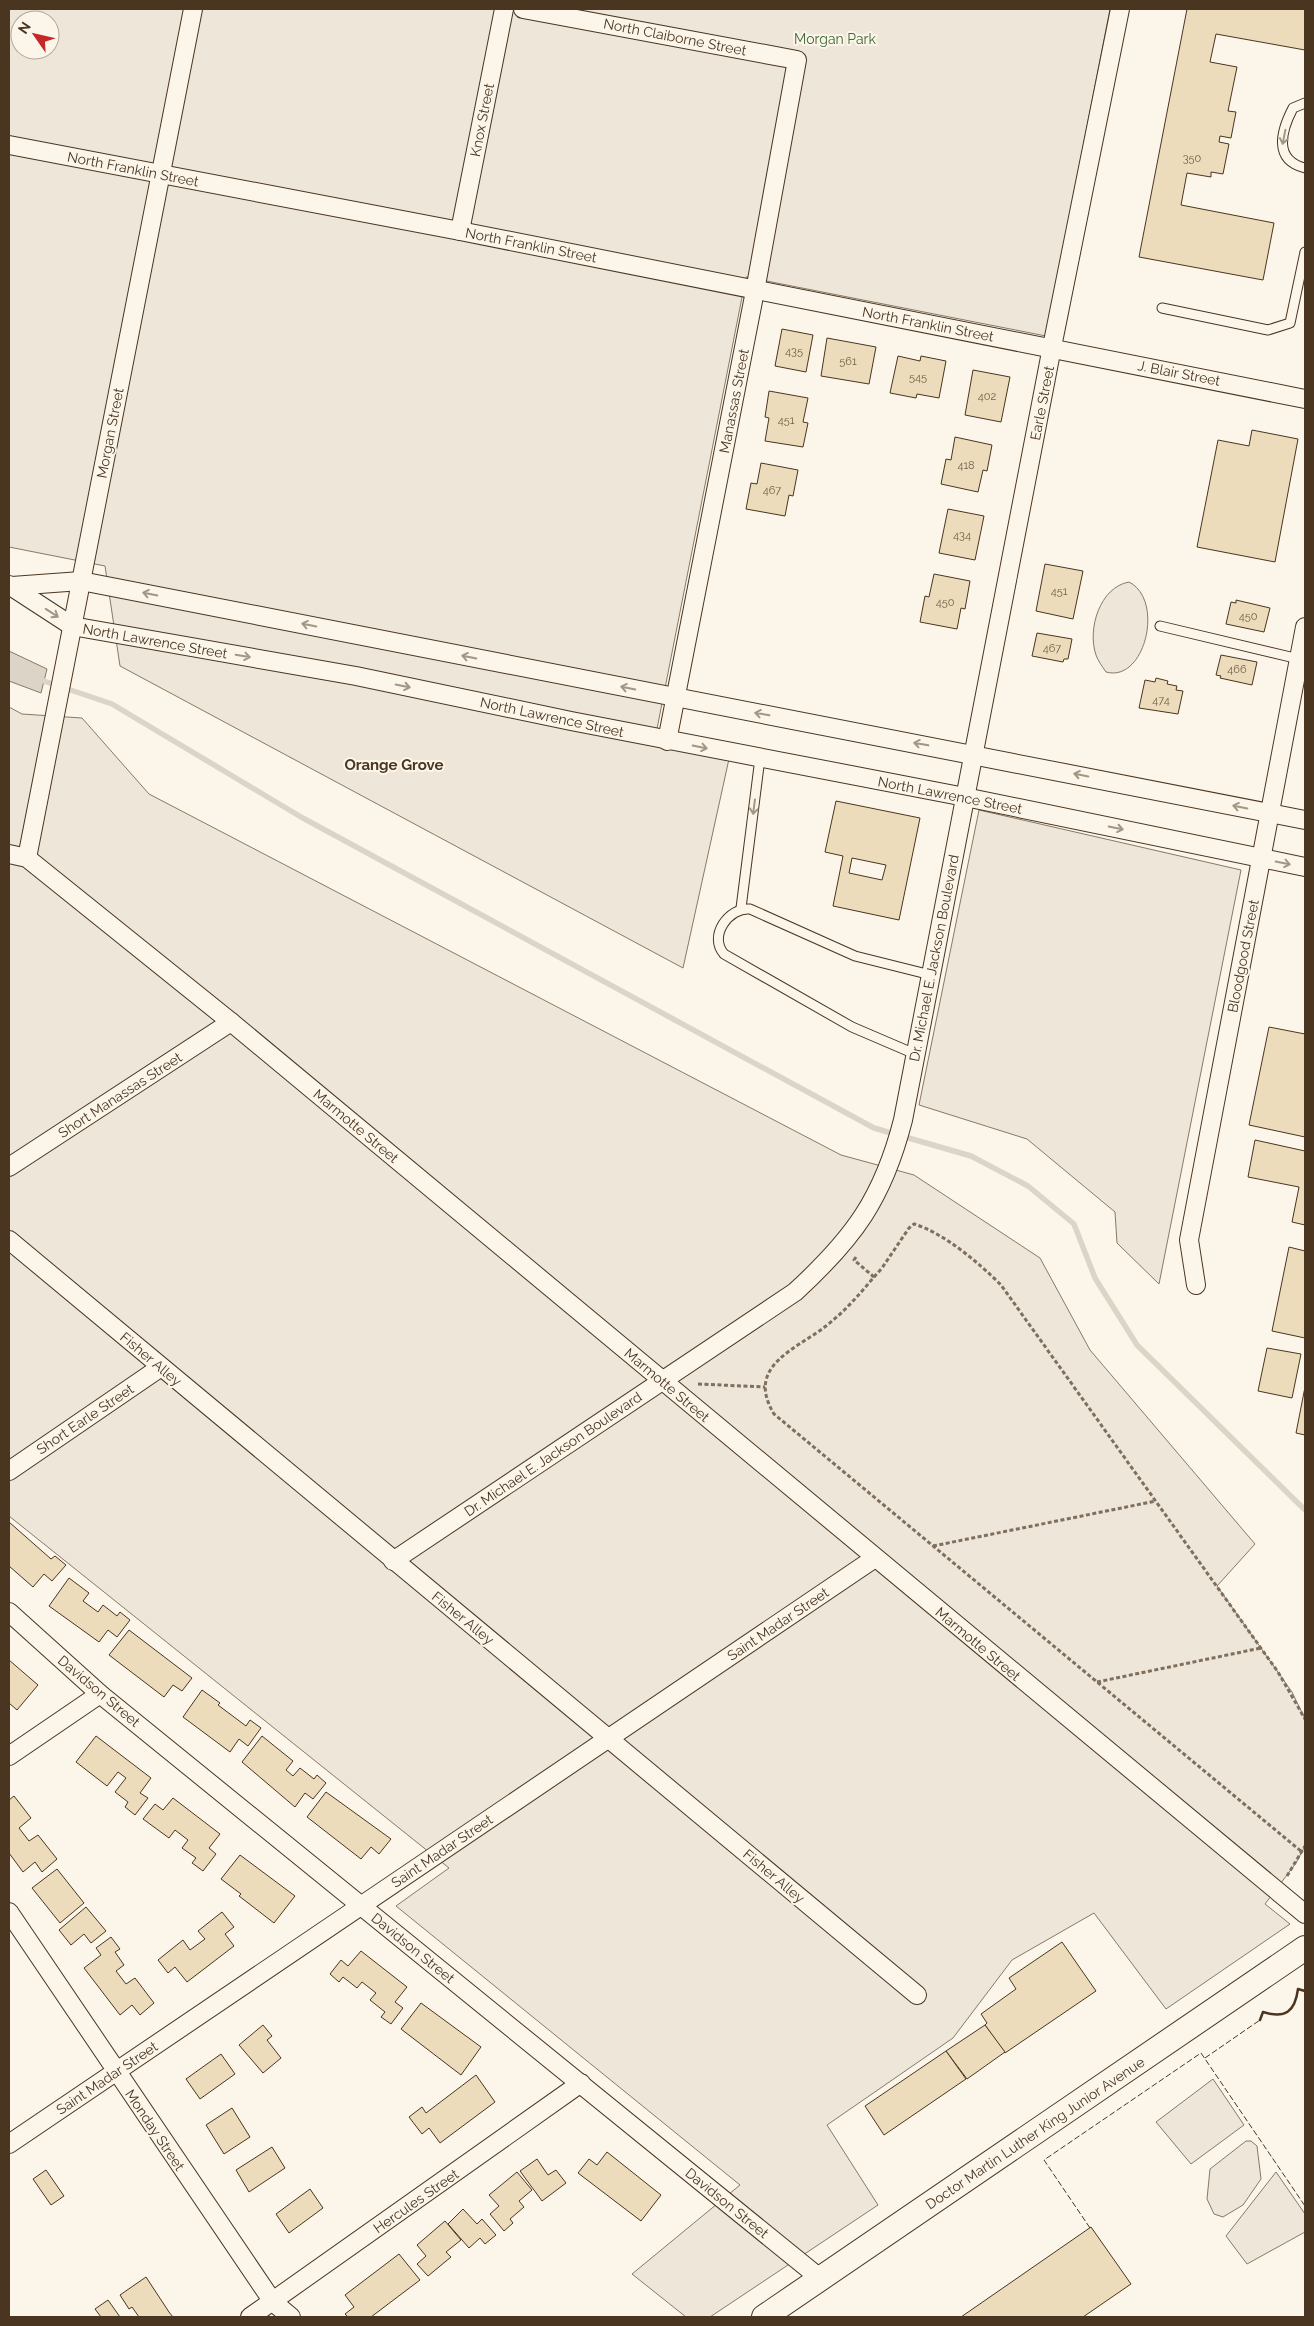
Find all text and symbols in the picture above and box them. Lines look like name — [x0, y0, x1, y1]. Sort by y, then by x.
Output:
north arrow — [10, 10, 60, 60]
street label: North Claiborne Street — [602, 15, 748, 59]
text: N — [15, 19, 34, 37]
park label: Morgan Park — [794, 31, 876, 47]
street label: Knox Street — [467, 82, 497, 158]
one-way arrow — [1278, 129, 1288, 145]
street label: North Franklin Street — [66, 148, 200, 190]
house number: 350 — [1183, 152, 1202, 165]
street label: North Franklin Street — [464, 224, 598, 266]
street label: North Franklin Street — [861, 303, 995, 345]
house number: 435 — [785, 345, 803, 358]
street label: Manassas Street — [716, 347, 752, 455]
house number: 561 — [839, 355, 857, 368]
street label: J. Blair Street — [1136, 357, 1222, 389]
street label: Earle Street — [1027, 364, 1057, 442]
house number: 545 — [909, 371, 927, 384]
street label: Morgan Street — [93, 386, 127, 480]
house number: 402 — [978, 390, 996, 403]
house number: 451 — [778, 414, 795, 427]
house number: 418 — [957, 459, 975, 472]
house number: 467 — [763, 484, 781, 497]
house number: 434 — [953, 529, 971, 542]
house number: 451 — [1051, 585, 1068, 598]
one-way arrow — [142, 589, 158, 598]
house number: 450 — [936, 596, 955, 609]
one-way arrow — [45, 608, 59, 618]
house number: 450 — [1239, 610, 1258, 623]
street label: North Lawrence Street — [81, 620, 229, 662]
one-way arrow — [302, 620, 318, 630]
house number: 467 — [1043, 642, 1061, 655]
one-way arrow — [461, 651, 477, 661]
one-way arrow — [235, 652, 251, 662]
house number: 466 — [1227, 663, 1247, 676]
one-way arrow — [395, 682, 411, 691]
one-way arrow — [621, 682, 637, 692]
street label: North Lawrence Street — [479, 694, 626, 740]
house number: 474 — [1152, 694, 1170, 707]
one-way arrow — [754, 709, 770, 719]
one-way arrow — [914, 738, 930, 748]
one-way arrow — [691, 742, 707, 752]
district label: Orange Grove — [344, 756, 444, 774]
one-way arrow — [1073, 770, 1089, 779]
street label: North Lawrence Street — [877, 773, 1024, 817]
one-way arrow — [749, 798, 759, 814]
one-way arrow — [1233, 802, 1249, 812]
one-way arrow — [1108, 824, 1124, 833]
street label: Dr. Michael E. Jackson Boulevard — [906, 853, 962, 1063]
one-way arrow — [1275, 858, 1291, 868]
street label: Bloodgood Street — [1224, 898, 1262, 1014]
street label: Short Manassas Street — [55, 1049, 185, 1141]
street label: Marmotte Street — [310, 1086, 402, 1166]
street label: Fisher Alley — [117, 1329, 185, 1389]
street label: Marmotte Street — [621, 1345, 713, 1425]
street label: Short Earle Street — [33, 1380, 137, 1457]
street label: Dr. Michael E. Jackson Boulevard — [461, 1389, 645, 1519]
street label: Saint Madar Street — [724, 1584, 832, 1664]
street label: Fisher Alley — [429, 1588, 497, 1648]
street label: Marmotte Street — [932, 1604, 1024, 1684]
street label: Davidson Street — [55, 1652, 144, 1730]
street label: Saint Madar Street — [388, 1811, 496, 1891]
street label: Fisher Alley — [740, 1846, 808, 1906]
street label: Davidson Street — [368, 1910, 458, 1987]
street label: Saint Madar Street — [53, 2038, 161, 2118]
street label: Doctor Martin Luther King Junior Avenue — [923, 2054, 1147, 2212]
street label: Monday Street — [122, 2086, 188, 2174]
street label: Davidson Street — [682, 2165, 772, 2242]
street label: Hercules Street — [370, 2166, 462, 2236]

